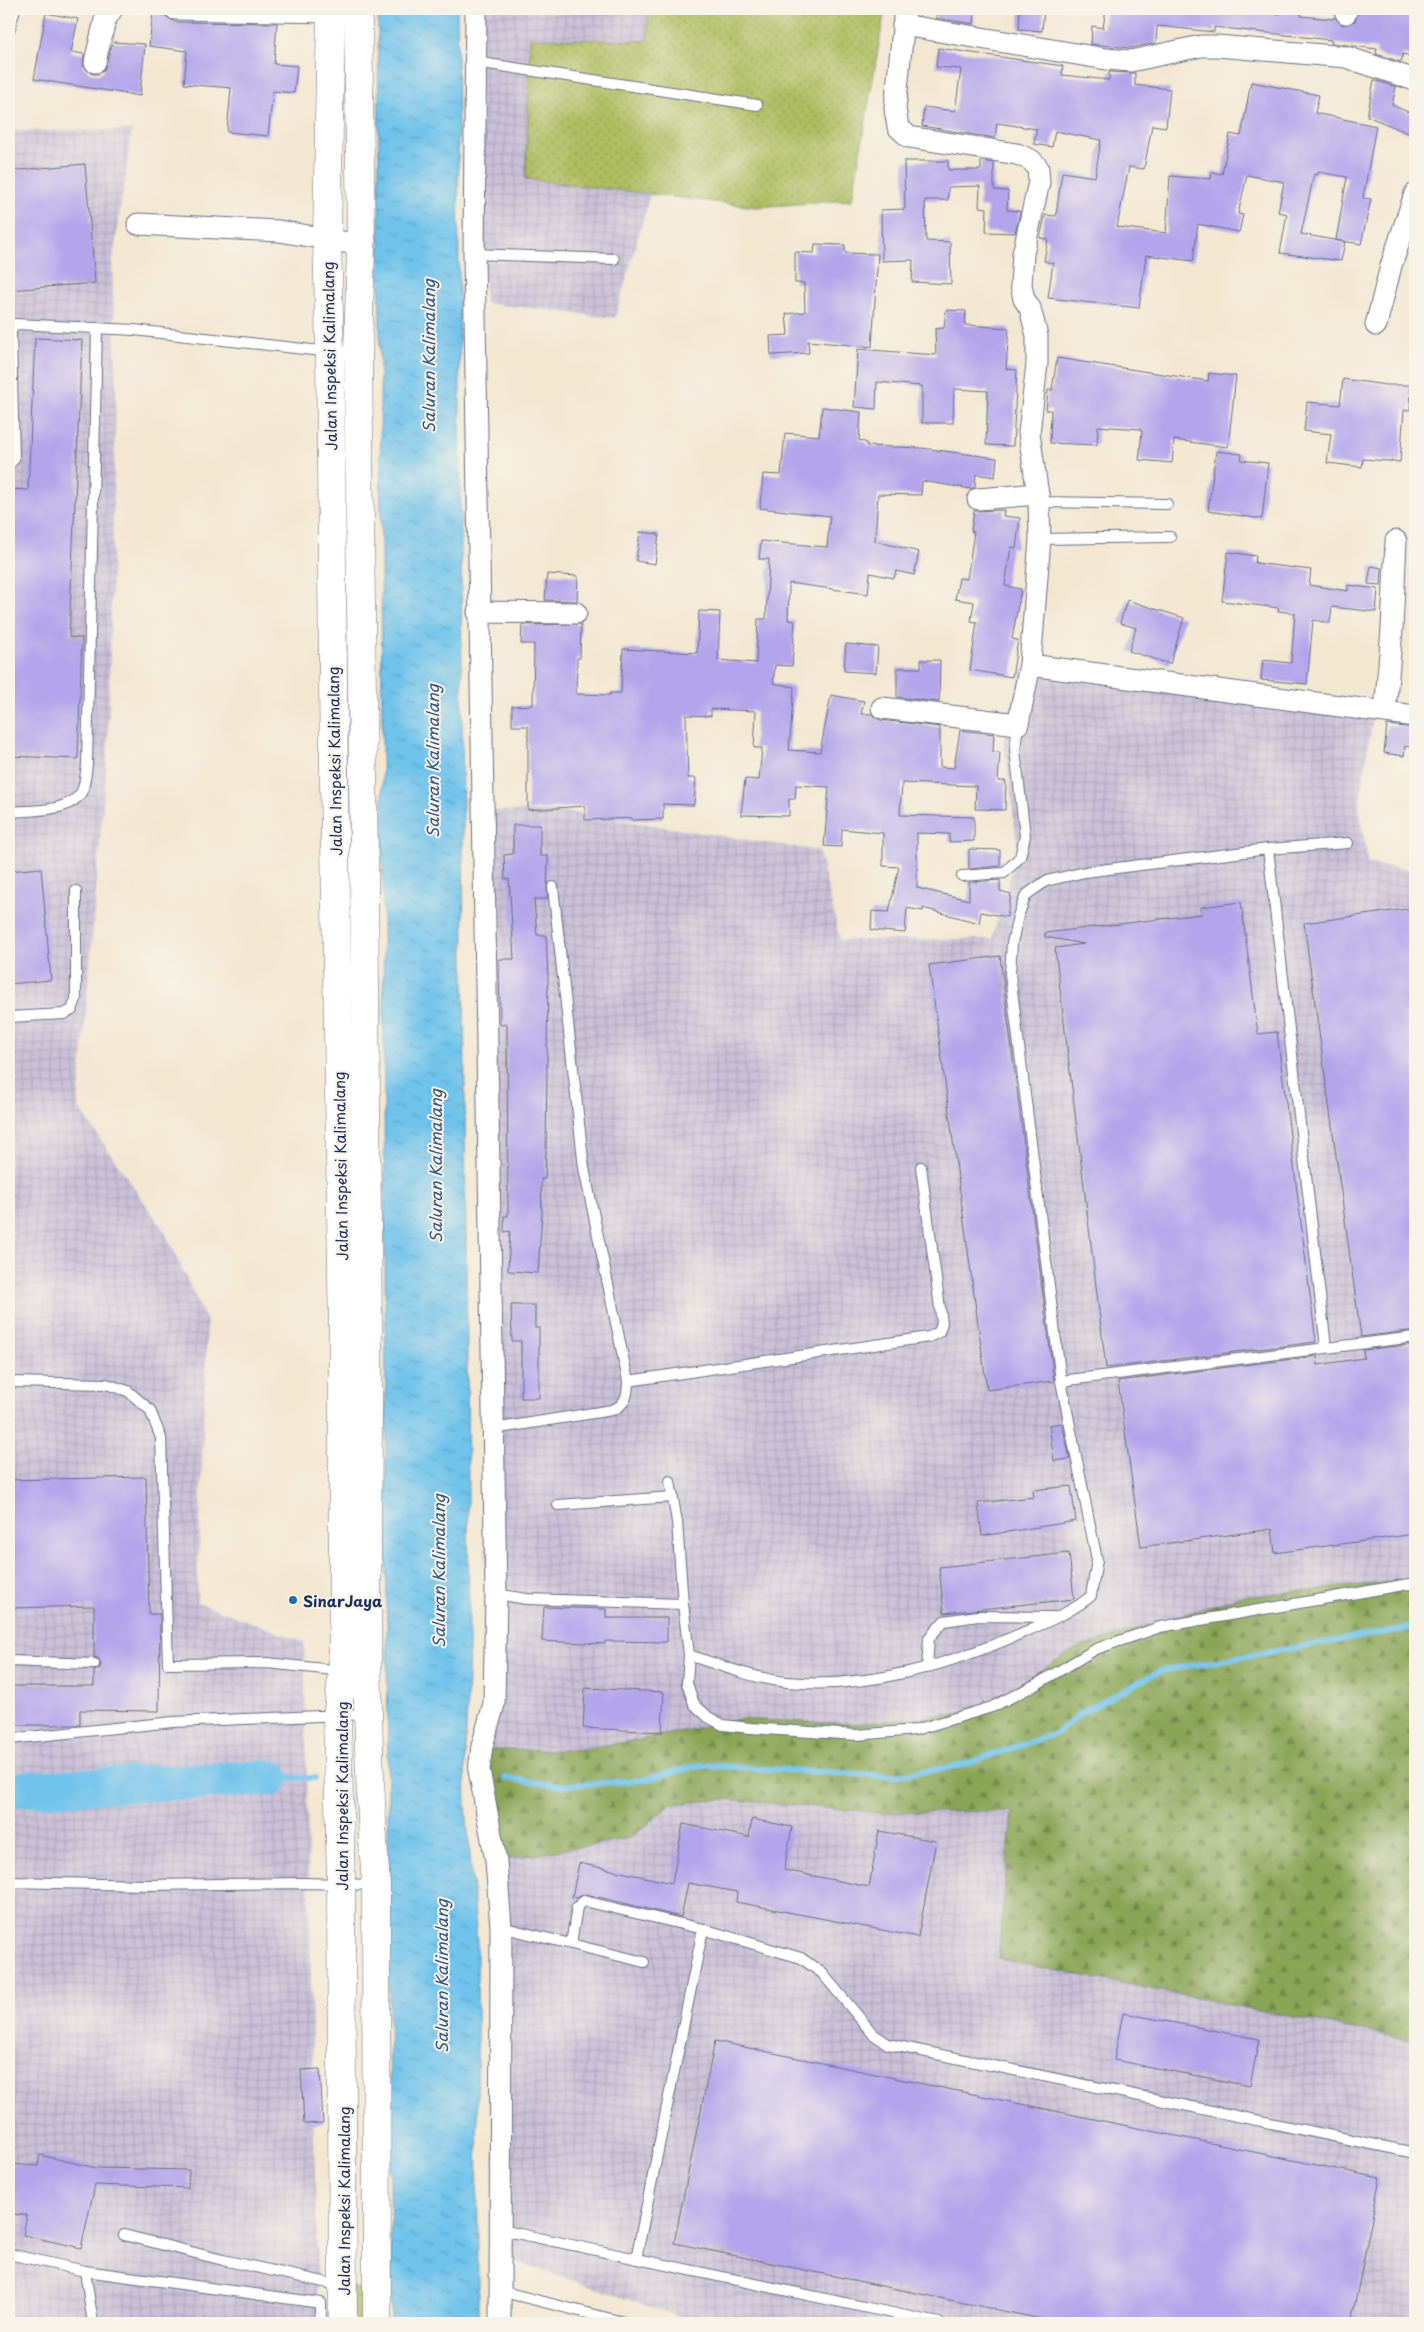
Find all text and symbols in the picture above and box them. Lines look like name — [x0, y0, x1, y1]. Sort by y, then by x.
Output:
street label: Jalan Inspeksi Kalimalang — [316, 261, 342, 451]
water label: Saluran Kalimalang — [416, 277, 440, 433]
street label: Jalan Inspeksi Kalimalang — [321, 666, 347, 856]
water label: Saluran Kalimalang — [420, 682, 444, 838]
street label: Jalan Inspeksi Kalimalang — [327, 1071, 353, 1261]
water label: Saluran Kalimalang — [423, 1087, 447, 1243]
water label: Saluran Kalimalang — [426, 1492, 450, 1648]
place label: SinarJaya — [303, 1589, 383, 1612]
marker: SinarJaya — [287, 1594, 299, 1606]
street label: Jalan Inspeksi Kalimalang — [330, 1701, 353, 1891]
water label: Saluran Kalimalang — [429, 1897, 453, 2053]
street label: Jalan Inspeksi Kalimalang — [332, 2106, 355, 2296]

